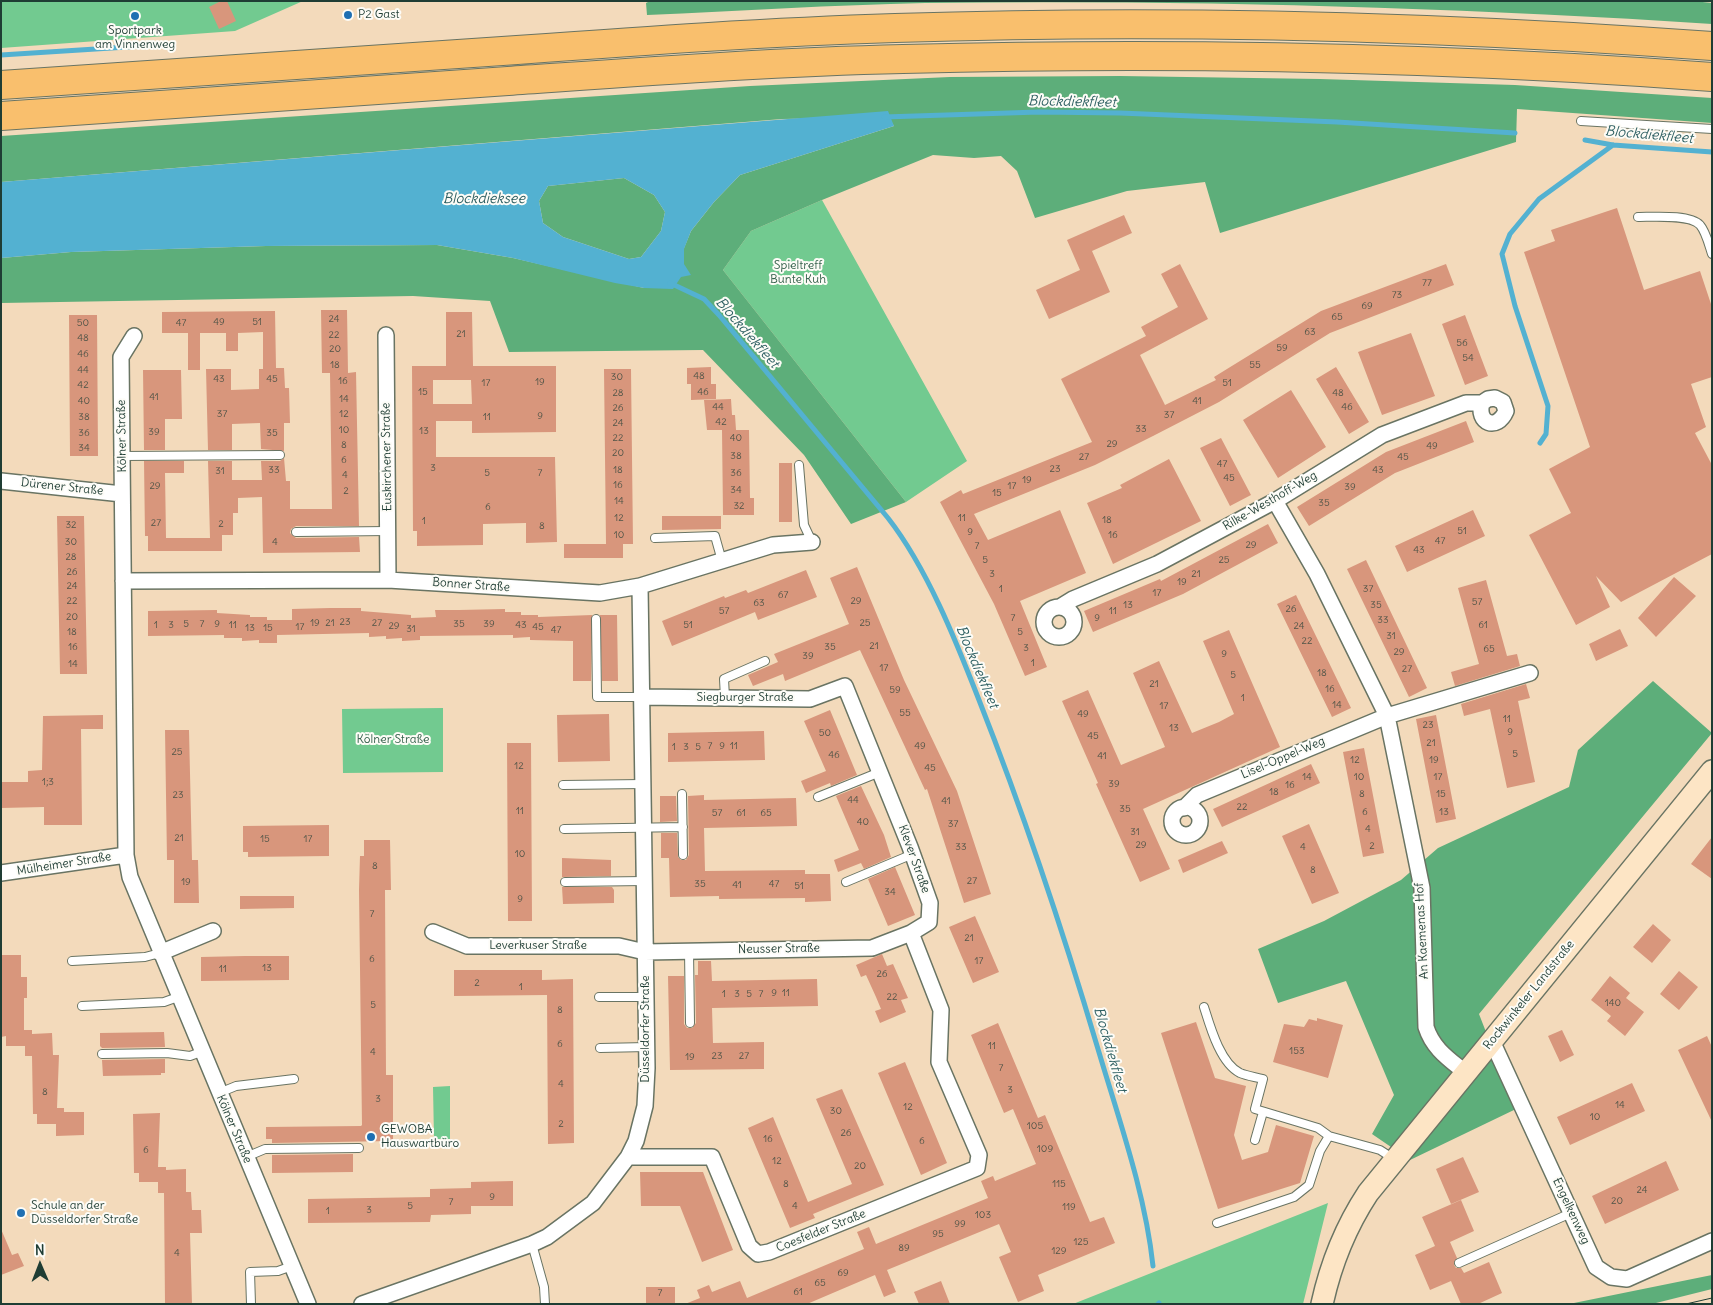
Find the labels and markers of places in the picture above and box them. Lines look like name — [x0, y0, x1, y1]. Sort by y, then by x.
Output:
place label: P2 Gast — [358, 8, 400, 22]
marker: P2 Gast — [342, 9, 354, 21]
marker: Sportpark am Vinnenweg — [129, 10, 141, 22]
place label: Sportpark am Vinnenweg — [95, 24, 175, 52]
place label: GEWOBA Hauswartbüro — [381, 1123, 459, 1151]
marker: GEWOBA Hauswartbüro — [365, 1131, 377, 1143]
place label: Schule an der Düsseldorfer Straße — [31, 1199, 138, 1227]
marker: Schule an der Düsseldorfer Straße — [15, 1207, 27, 1219]

